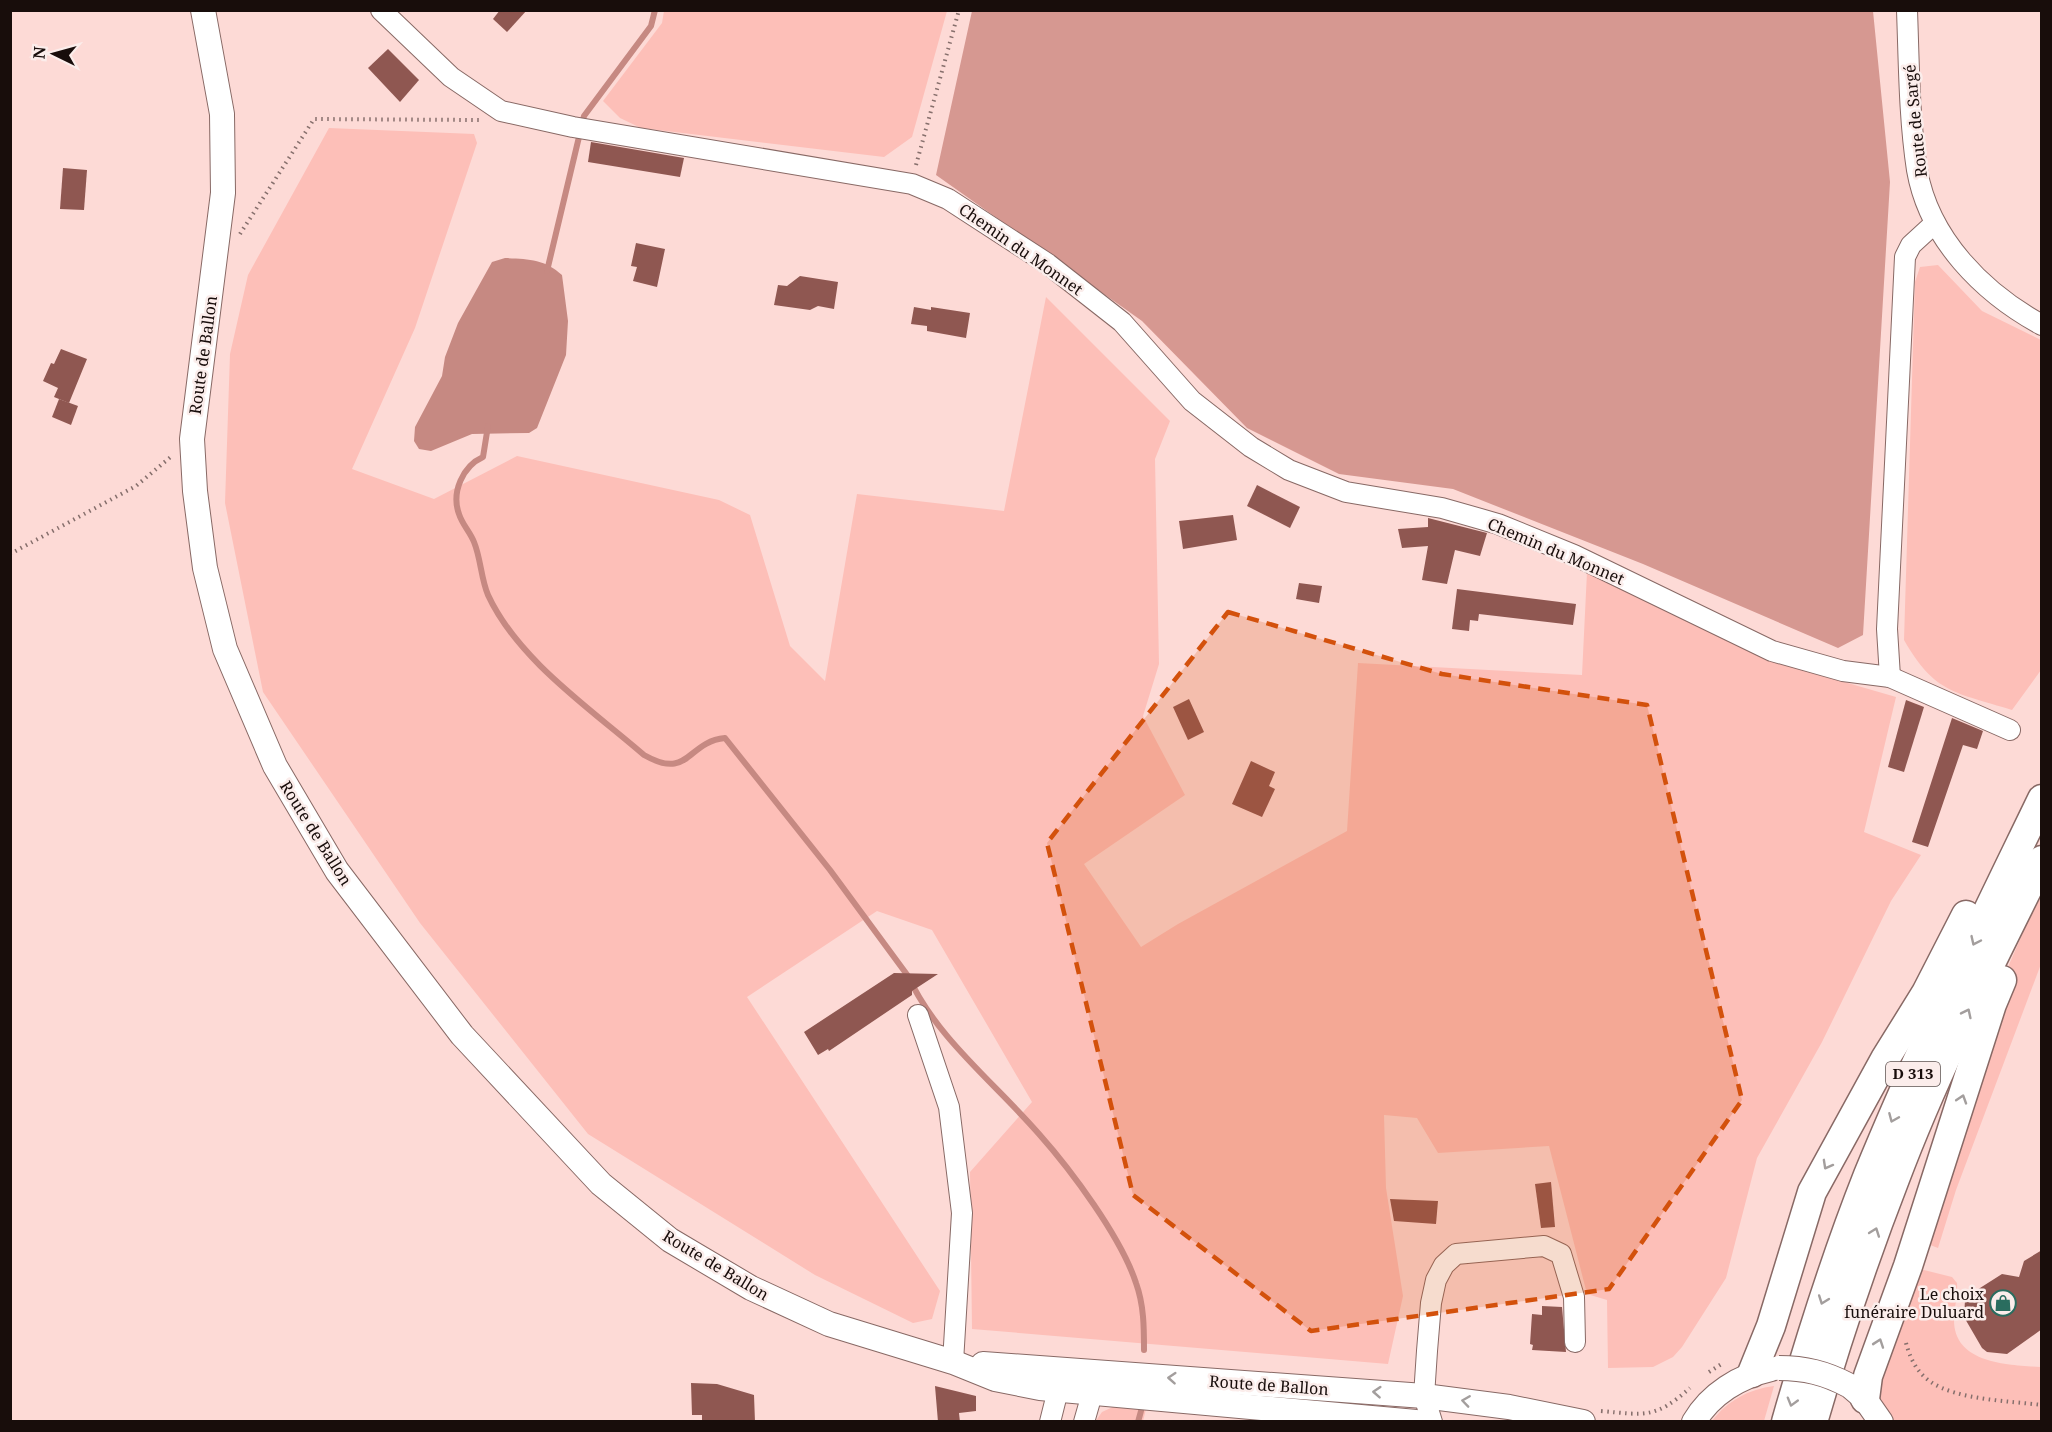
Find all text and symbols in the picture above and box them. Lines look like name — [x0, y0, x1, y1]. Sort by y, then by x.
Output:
north arrow — [24, 24, 84, 84]
text: N — [28, 45, 51, 60]
street label: Route de Sargé — [1898, 64, 1932, 178]
street label: Chemin du Monnet — [955, 198, 1088, 300]
street label: Route de Ballon — [184, 294, 222, 416]
street label: Chemin du Monnet — [1484, 512, 1628, 590]
street label: Route de Ballon — [275, 776, 357, 890]
one-way arrow — [1970, 935, 1982, 946]
one-way arrow — [1959, 1009, 1971, 1020]
road number: D 313 — [1886, 1062, 1940, 1086]
one-way arrow — [1955, 1094, 1967, 1105]
one-way arrow — [1888, 1112, 1900, 1123]
one-way arrow — [1823, 1159, 1834, 1169]
street label: Route de Ballon — [659, 1225, 773, 1305]
one-way arrow — [1868, 1227, 1881, 1238]
place label: Le choix funéraire Duluard — [1844, 1283, 1985, 1323]
shop icon: Le choix funéraire Duluard — [1988, 1288, 2018, 1318]
one-way arrow — [1817, 1294, 1830, 1305]
one-way arrow — [1872, 1338, 1885, 1349]
street label: Route de Ballon — [1209, 1370, 1329, 1400]
one-way arrow — [1168, 1372, 1177, 1385]
one-way arrow — [1373, 1386, 1382, 1399]
one-way arrow — [1462, 1396, 1471, 1408]
one-way arrow — [1786, 1397, 1799, 1407]

